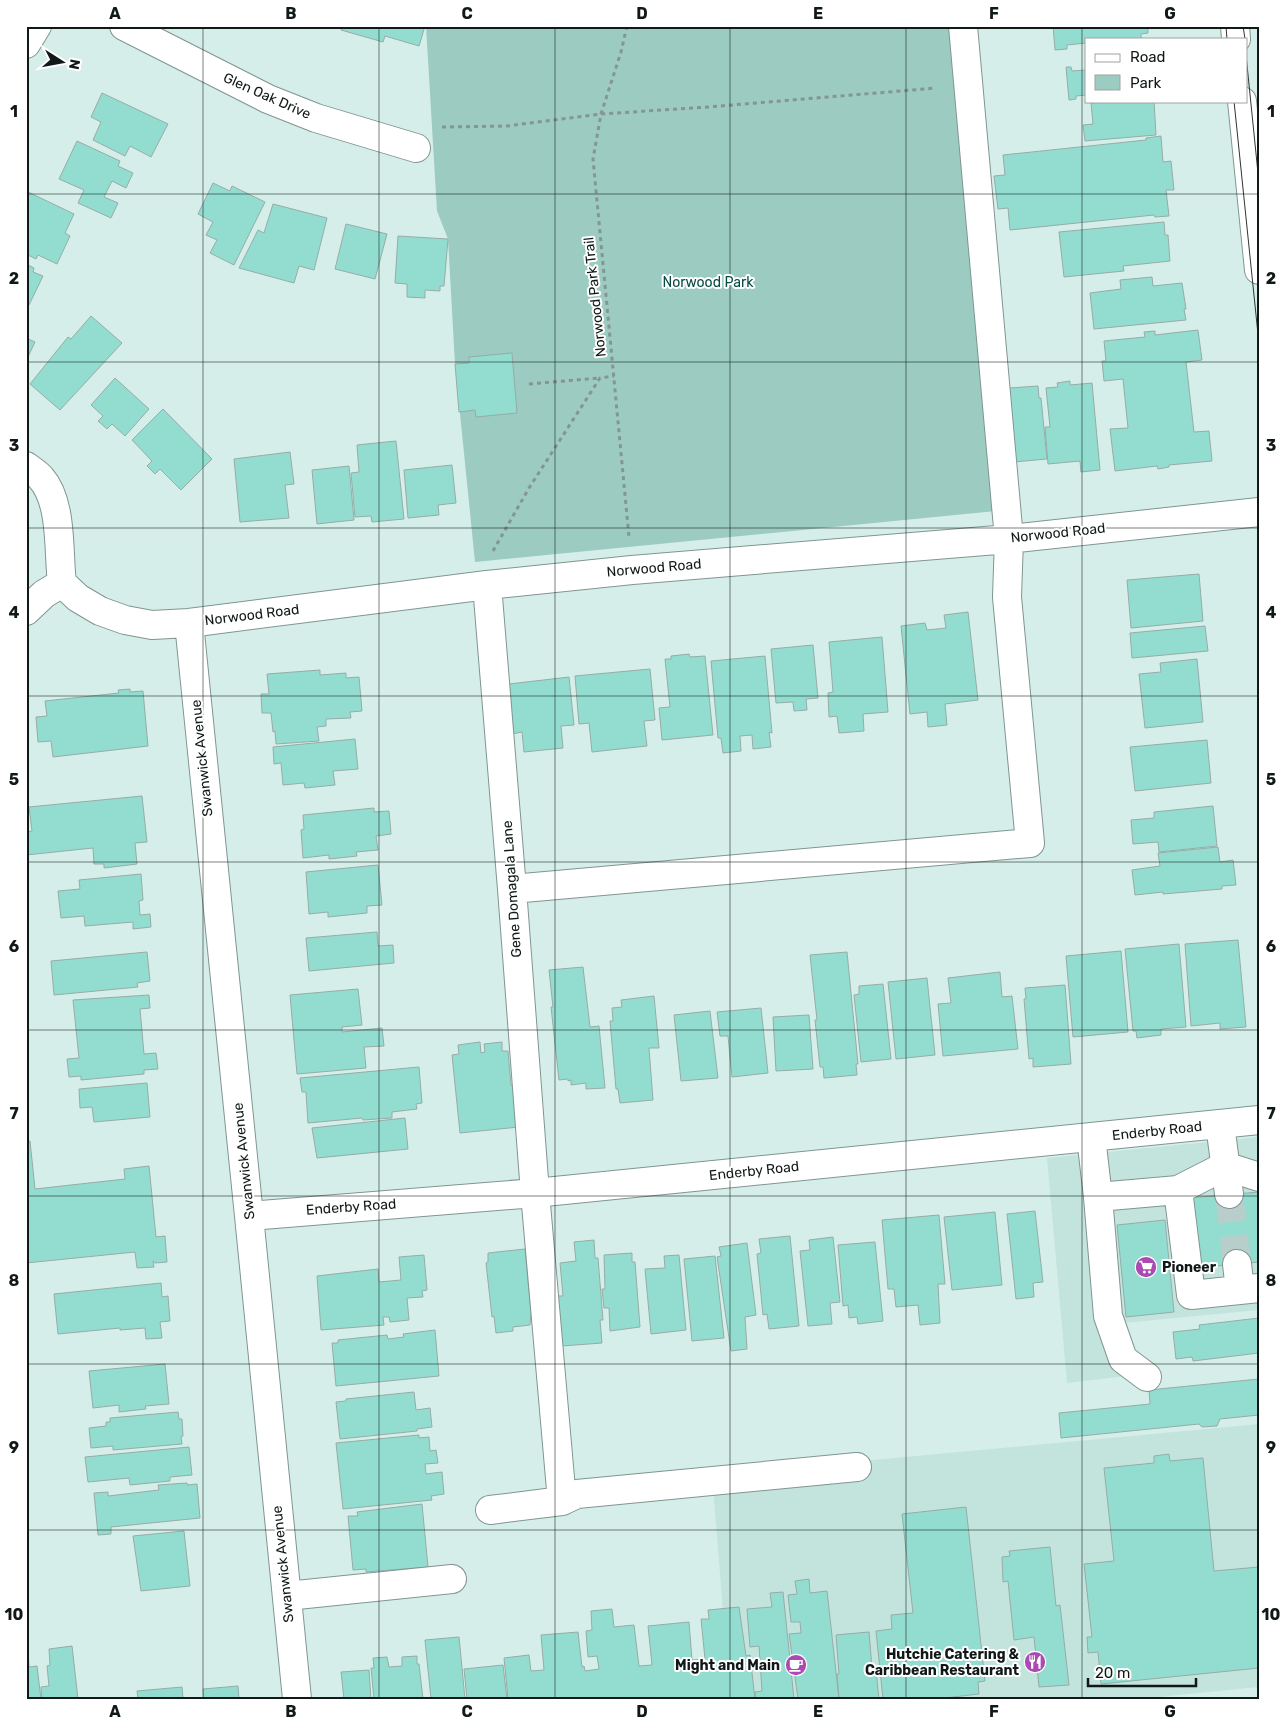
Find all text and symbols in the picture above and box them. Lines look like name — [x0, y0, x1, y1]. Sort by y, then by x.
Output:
text: A — [109, 4, 121, 23]
text: B — [285, 4, 297, 23]
text: C — [461, 4, 473, 23]
text: D — [636, 4, 648, 23]
text: E — [813, 4, 823, 23]
text: F — [989, 4, 999, 23]
text: G — [1164, 4, 1176, 23]
north arrow — [38, 38, 88, 88]
legend — [1085, 38, 1248, 102]
text: Road — [1130, 48, 1166, 66]
text: N — [65, 58, 84, 71]
street label: Glen Oak Drive — [221, 69, 314, 123]
text: Park — [1130, 74, 1161, 92]
text: 1 — [10, 102, 18, 121]
text: 1 — [1267, 102, 1275, 121]
street label: Norwood Park Trail — [580, 236, 610, 358]
text: 2 — [9, 269, 19, 288]
text: 2 — [1266, 269, 1276, 288]
park label: Norwood Park — [662, 274, 754, 291]
text: 3 — [9, 436, 19, 455]
text: 3 — [1266, 436, 1276, 455]
street label: Norwood Road — [1010, 520, 1106, 546]
street label: Norwood Road — [606, 555, 702, 581]
street label: Norwood Road — [204, 601, 300, 629]
text: 4 — [9, 603, 20, 622]
text: 4 — [1266, 603, 1277, 622]
street label: Swanwick Avenue — [187, 699, 217, 817]
text: 5 — [9, 770, 19, 789]
text: 5 — [1266, 770, 1276, 789]
street label: Gene Domagala Lane — [499, 820, 525, 958]
text: 6 — [9, 937, 19, 956]
text: 6 — [1266, 937, 1276, 956]
street label: Swanwick Avenue — [229, 1102, 259, 1220]
text: 7 — [9, 1104, 19, 1123]
text: 7 — [1266, 1104, 1276, 1123]
street label: Enderby Road — [1111, 1118, 1203, 1144]
street label: Enderby Road — [708, 1158, 800, 1184]
street label: Enderby Road — [305, 1195, 397, 1219]
supermarket icon: Pioneer — [1134, 1255, 1158, 1279]
place label: Pioneer — [1162, 1259, 1217, 1276]
text: 8 — [9, 1271, 20, 1290]
text: 8 — [1266, 1271, 1277, 1290]
text: 9 — [9, 1438, 19, 1457]
text: 9 — [1266, 1438, 1276, 1457]
street label: Swanwick Avenue — [268, 1505, 298, 1623]
text: 10 — [5, 1605, 24, 1624]
text: 10 — [1262, 1605, 1281, 1624]
place label: Hutchie Catering & Caribbean Restaurant — [865, 1646, 1020, 1679]
restaurant icon: Hutchie Catering & Caribbean Restaurant — [1023, 1650, 1047, 1674]
cafe icon: Might and Main — [784, 1653, 808, 1677]
scale bar — [1088, 1655, 1195, 1687]
place label: Might and Main — [675, 1657, 780, 1674]
text: 20 m — [1095, 1664, 1130, 1682]
text: A — [109, 1702, 121, 1721]
text: B — [285, 1702, 297, 1721]
text: C — [461, 1702, 473, 1721]
text: D — [636, 1702, 648, 1721]
text: E — [813, 1702, 823, 1721]
text: F — [989, 1702, 999, 1721]
text: G — [1164, 1702, 1176, 1721]

